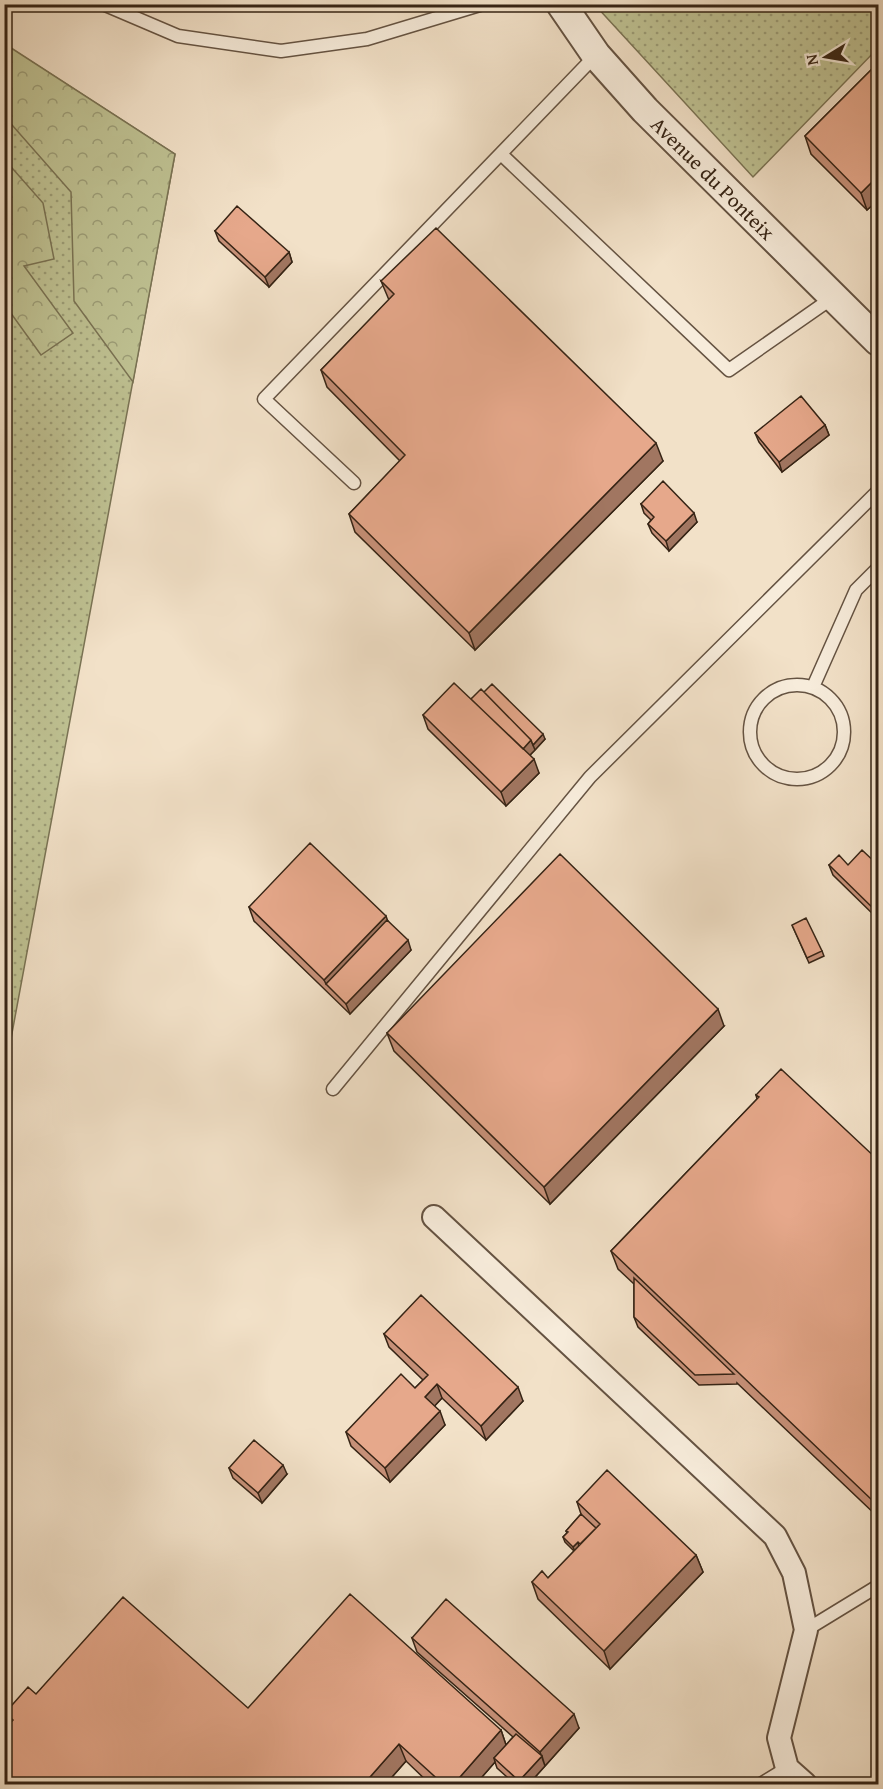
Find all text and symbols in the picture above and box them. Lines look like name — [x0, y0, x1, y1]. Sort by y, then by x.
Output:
north arrow — [796, 27, 856, 87]
text: N — [798, 52, 824, 67]
street label: Avenue du Ponteix — [644, 109, 783, 247]

